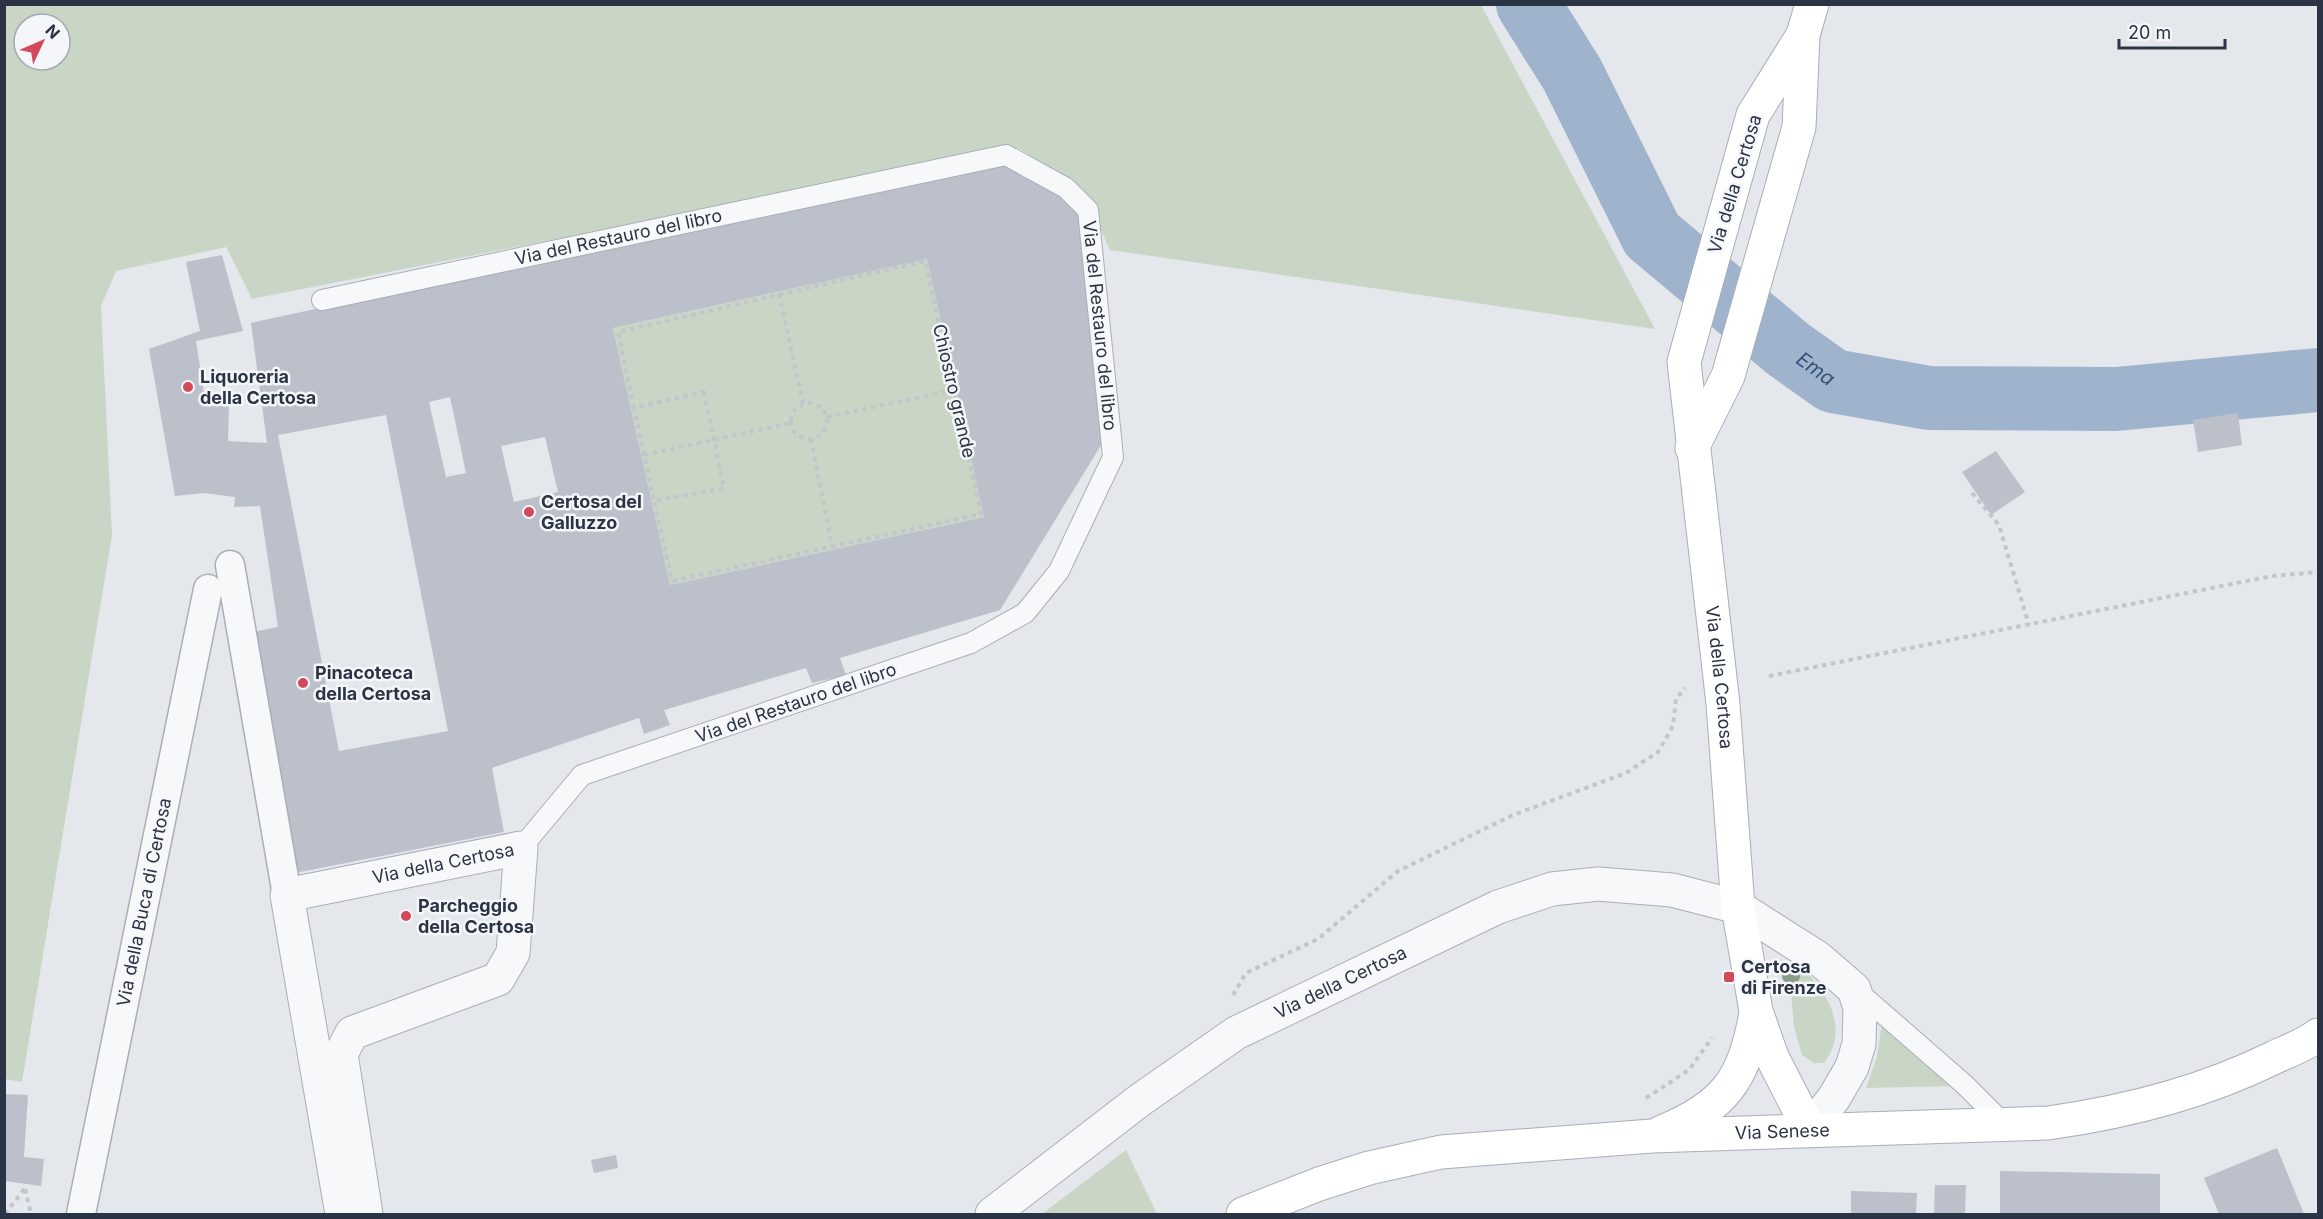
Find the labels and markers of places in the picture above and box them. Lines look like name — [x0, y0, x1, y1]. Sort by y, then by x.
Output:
place label: Liquoreria della Certosa — [200, 366, 316, 408]
marker: Liquoreria della Certosa — [181, 380, 195, 394]
place label: Certosa del Galluzzo — [541, 491, 642, 533]
marker: Certosa del Galluzzo — [522, 505, 536, 519]
place label: Pinacoteca della Certosa — [315, 662, 431, 704]
marker: Pinacoteca della Certosa — [296, 676, 310, 690]
place label: Parcheggio della Certosa — [418, 895, 534, 937]
marker: Parcheggio della Certosa — [399, 909, 413, 923]
place label: Certosa di Firenze — [1741, 956, 1827, 998]
marker: Certosa di Firenze — [1722, 970, 1736, 984]

